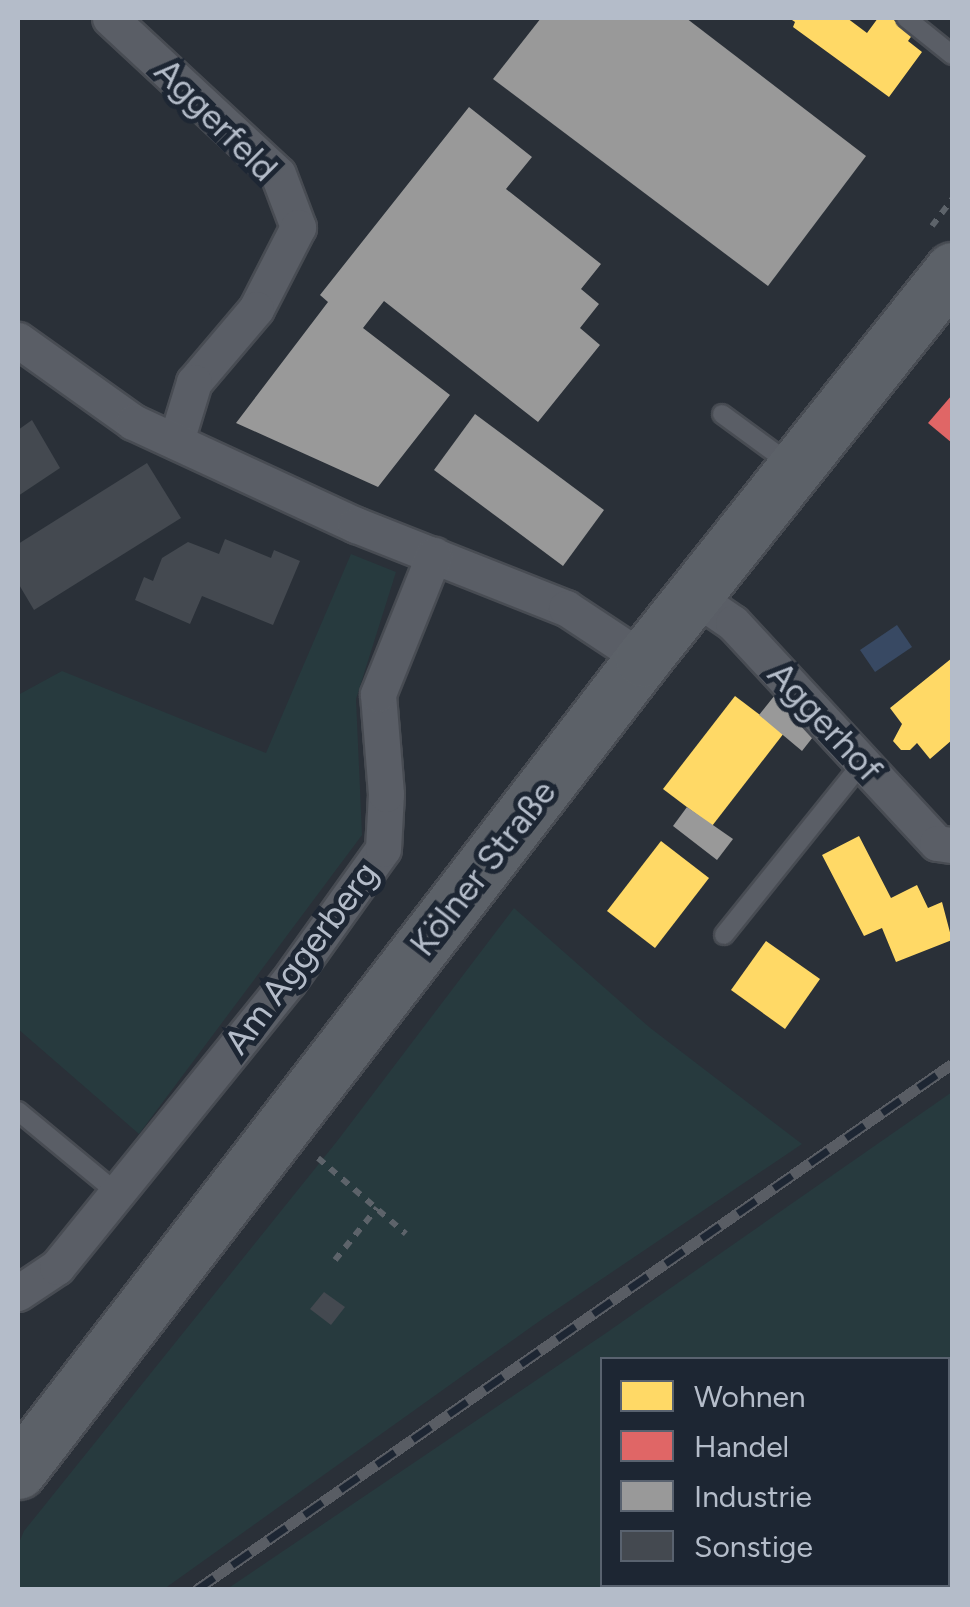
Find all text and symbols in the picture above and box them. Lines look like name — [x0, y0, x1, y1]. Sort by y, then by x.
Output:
street label: Aggerfeld — [146, 50, 286, 190]
street label: Aggerhof — [759, 653, 891, 791]
street label: Kölner Straße — [401, 772, 565, 964]
street label: Am Aggerberg — [215, 854, 387, 1062]
legend — [600, 1357, 950, 1587]
text: Wohnen — [694, 1378, 806, 1415]
text: Handel — [694, 1428, 789, 1465]
text: Industrie — [694, 1478, 812, 1515]
text: Sonstige — [694, 1528, 813, 1565]

